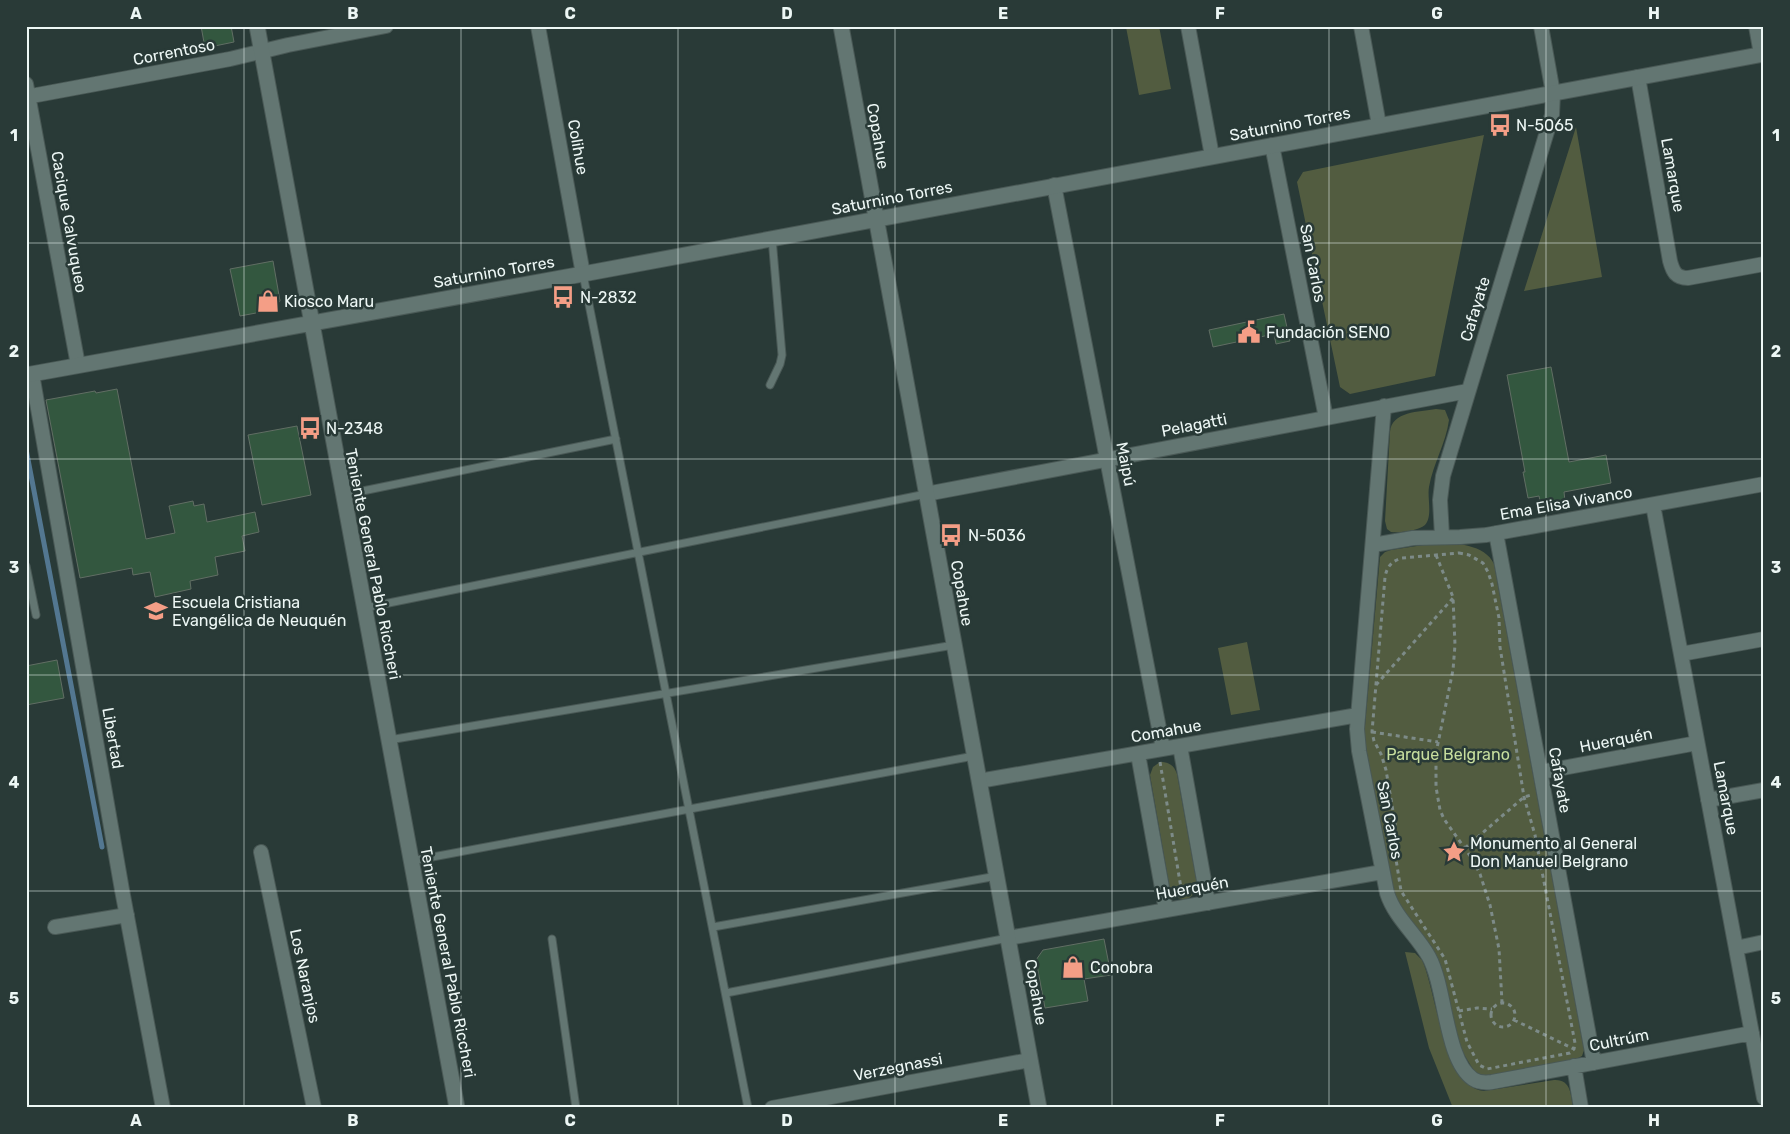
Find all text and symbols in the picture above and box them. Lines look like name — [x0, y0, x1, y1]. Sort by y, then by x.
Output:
text: A — [130, 4, 142, 23]
text: B — [347, 4, 359, 23]
text: C — [564, 4, 576, 23]
text: D — [781, 4, 793, 23]
text: E — [998, 4, 1008, 23]
text: F — [1215, 4, 1225, 23]
text: G — [1431, 4, 1443, 23]
text: H — [1648, 4, 1660, 23]
street label: Correntoso — [131, 35, 217, 69]
street label: Copahue — [863, 102, 893, 170]
street label: Saturnino Torres — [1228, 103, 1352, 145]
bus stop icon: N-5065 — [1487, 112, 1513, 138]
place label: N-5065 — [1516, 116, 1573, 135]
street label: Colihue — [564, 118, 592, 176]
text: 1 — [10, 126, 18, 145]
text: 1 — [1772, 126, 1780, 145]
street label: Lamarque — [1657, 136, 1689, 214]
street label: Cacique Calvuqueo — [47, 150, 91, 294]
street label: Saturnino Torres — [830, 177, 954, 219]
street label: San Carlos — [1296, 222, 1330, 304]
street label: Saturnino Torres — [432, 252, 556, 292]
street label: Cafayate — [1456, 274, 1494, 344]
bus stop icon: N-2832 — [550, 284, 576, 310]
shop icon: Kiosco Maru — [255, 288, 281, 314]
place label: N-2832 — [580, 288, 637, 307]
place label: Kiosco Maru — [284, 292, 374, 311]
public building icon: Fundación SENO — [1236, 319, 1262, 345]
place label: Fundación SENO — [1266, 323, 1390, 342]
text: 2 — [9, 342, 19, 361]
text: 2 — [1771, 342, 1781, 361]
street label: Pelagatti — [1160, 409, 1228, 441]
bus stop icon: N-2348 — [297, 415, 323, 441]
place label: N-2348 — [326, 419, 383, 438]
street label: Maipú — [1112, 440, 1140, 488]
street label: Teniente General Pablo Riccheri — [341, 447, 405, 681]
street label: Ema Elisa Vivanco — [1498, 482, 1634, 524]
bus stop icon: N-5036 — [938, 522, 964, 548]
place label: N-5036 — [968, 526, 1026, 545]
text: 3 — [9, 558, 19, 577]
text: 3 — [1771, 558, 1781, 577]
street label: Copahue — [947, 559, 977, 627]
place label: Escuela Cristiana Evangélica de Neuquén — [172, 593, 346, 630]
school or university icon: Escuela Cristiana Evangélica de Neuquén — [143, 598, 169, 624]
street label: Libertad — [98, 706, 128, 770]
street label: Comahue — [1129, 715, 1203, 747]
street label: Huerquén — [1578, 724, 1654, 756]
park label: Parque Belgrano — [1386, 745, 1510, 764]
street label: Cafayate — [1545, 746, 1575, 814]
street label: Lamarque — [1710, 759, 1742, 837]
text: 4 — [9, 773, 20, 792]
text: 4 — [1771, 773, 1782, 792]
street label: San Carlos — [1373, 779, 1407, 861]
place label: Monumento al General Don Manuel Belgrano — [1470, 834, 1637, 871]
place icon: Monumento al General Don Manuel Belgrano — [1441, 839, 1467, 865]
street label: Teniente General Pablo Riccheri — [416, 845, 480, 1079]
street label: Huerquén — [1154, 872, 1230, 904]
street label: Los Naranjos — [286, 927, 324, 1025]
shop icon: Conobra — [1060, 954, 1086, 980]
street label: Copahue — [1021, 958, 1051, 1026]
place label: Conobra — [1090, 958, 1153, 977]
text: 5 — [9, 989, 19, 1008]
text: 5 — [1771, 989, 1781, 1008]
street label: Cultrúm — [1588, 1025, 1650, 1055]
street label: Verzegnassi — [852, 1049, 944, 1085]
text: A — [130, 1111, 142, 1130]
text: B — [347, 1111, 359, 1130]
text: C — [564, 1111, 576, 1130]
text: D — [781, 1111, 793, 1130]
text: E — [998, 1111, 1008, 1130]
text: F — [1215, 1111, 1225, 1130]
text: G — [1431, 1111, 1443, 1130]
text: H — [1648, 1111, 1660, 1130]

